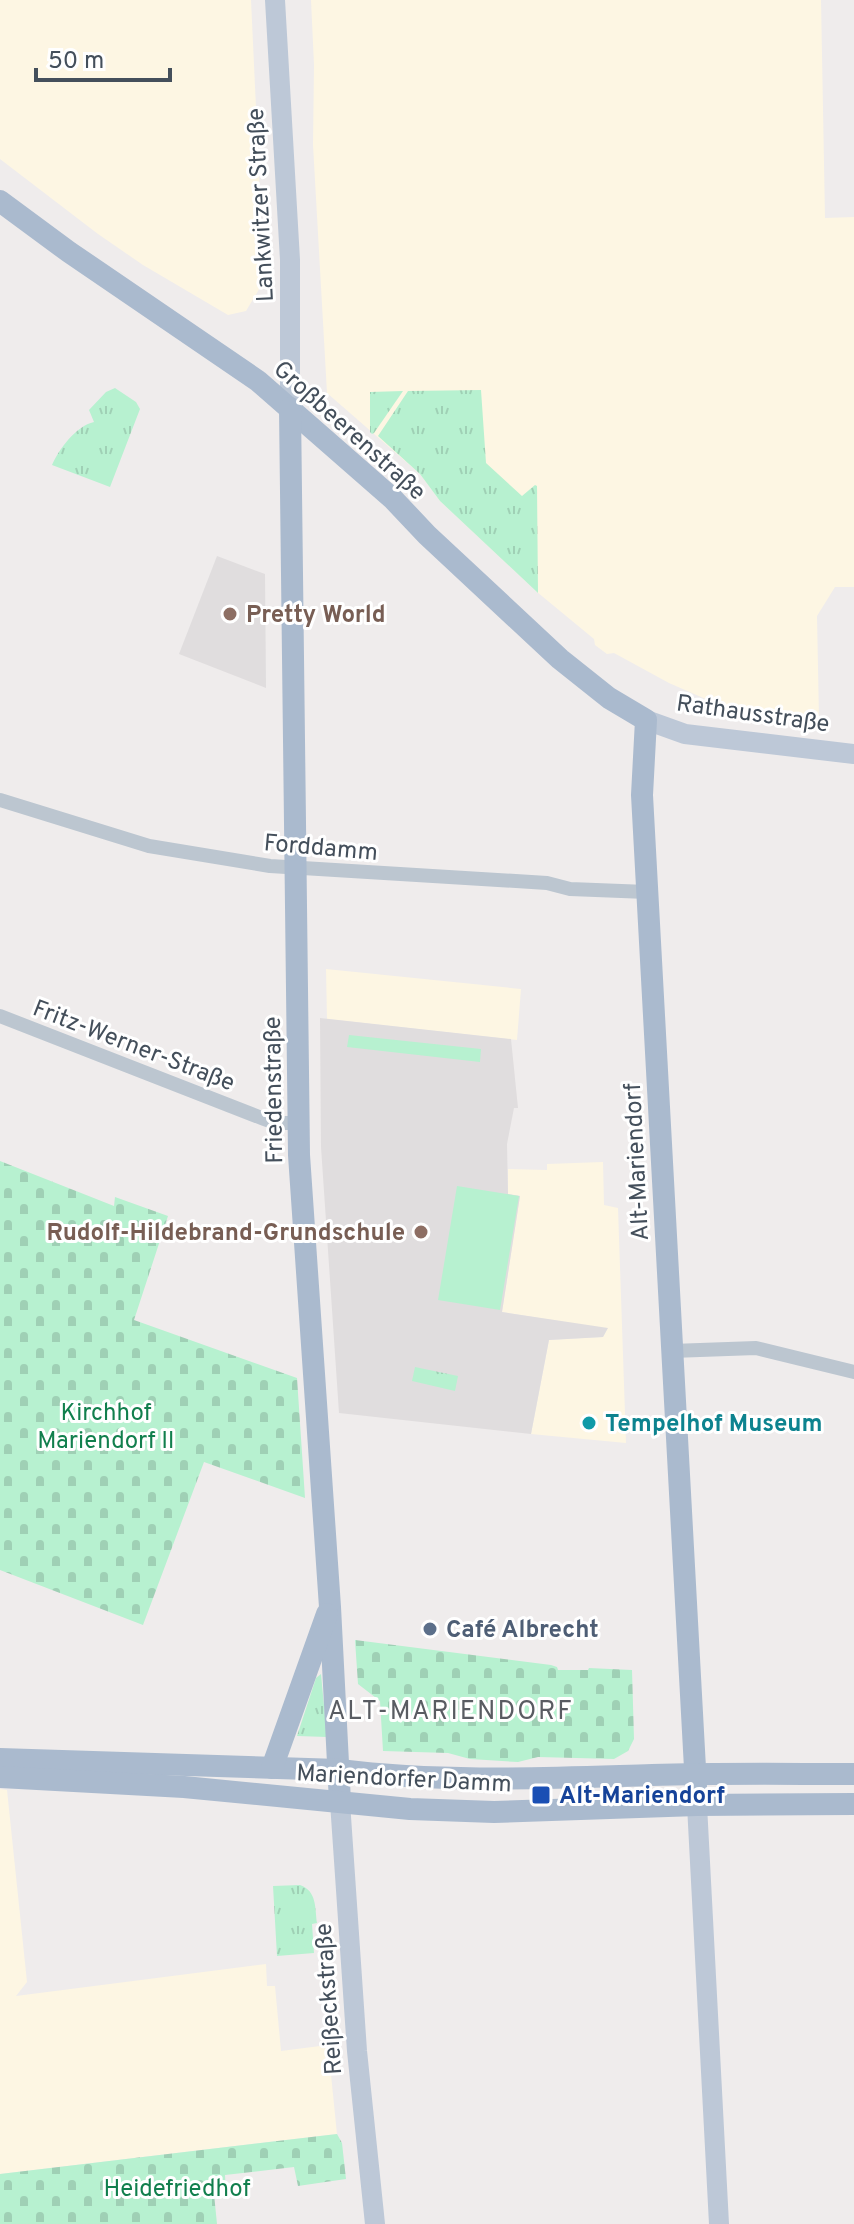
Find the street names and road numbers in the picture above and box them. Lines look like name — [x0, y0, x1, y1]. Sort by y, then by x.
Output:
street label: Lankwitzer Straße — [242, 107, 282, 303]
street label: Großbeerenstraße — [266, 355, 431, 508]
street label: Rathausstraße — [674, 689, 831, 741]
street label: Forddamm — [263, 829, 379, 869]
street label: Fritz-Werner-Straße — [28, 995, 239, 1099]
street label: Friedenstraße — [259, 1016, 291, 1164]
street label: Alt-Mariendorf — [619, 1082, 657, 1242]
street label: Mariendorfer Damm — [296, 1759, 512, 1801]
street label: Reißeckstraße — [310, 1922, 350, 2076]

